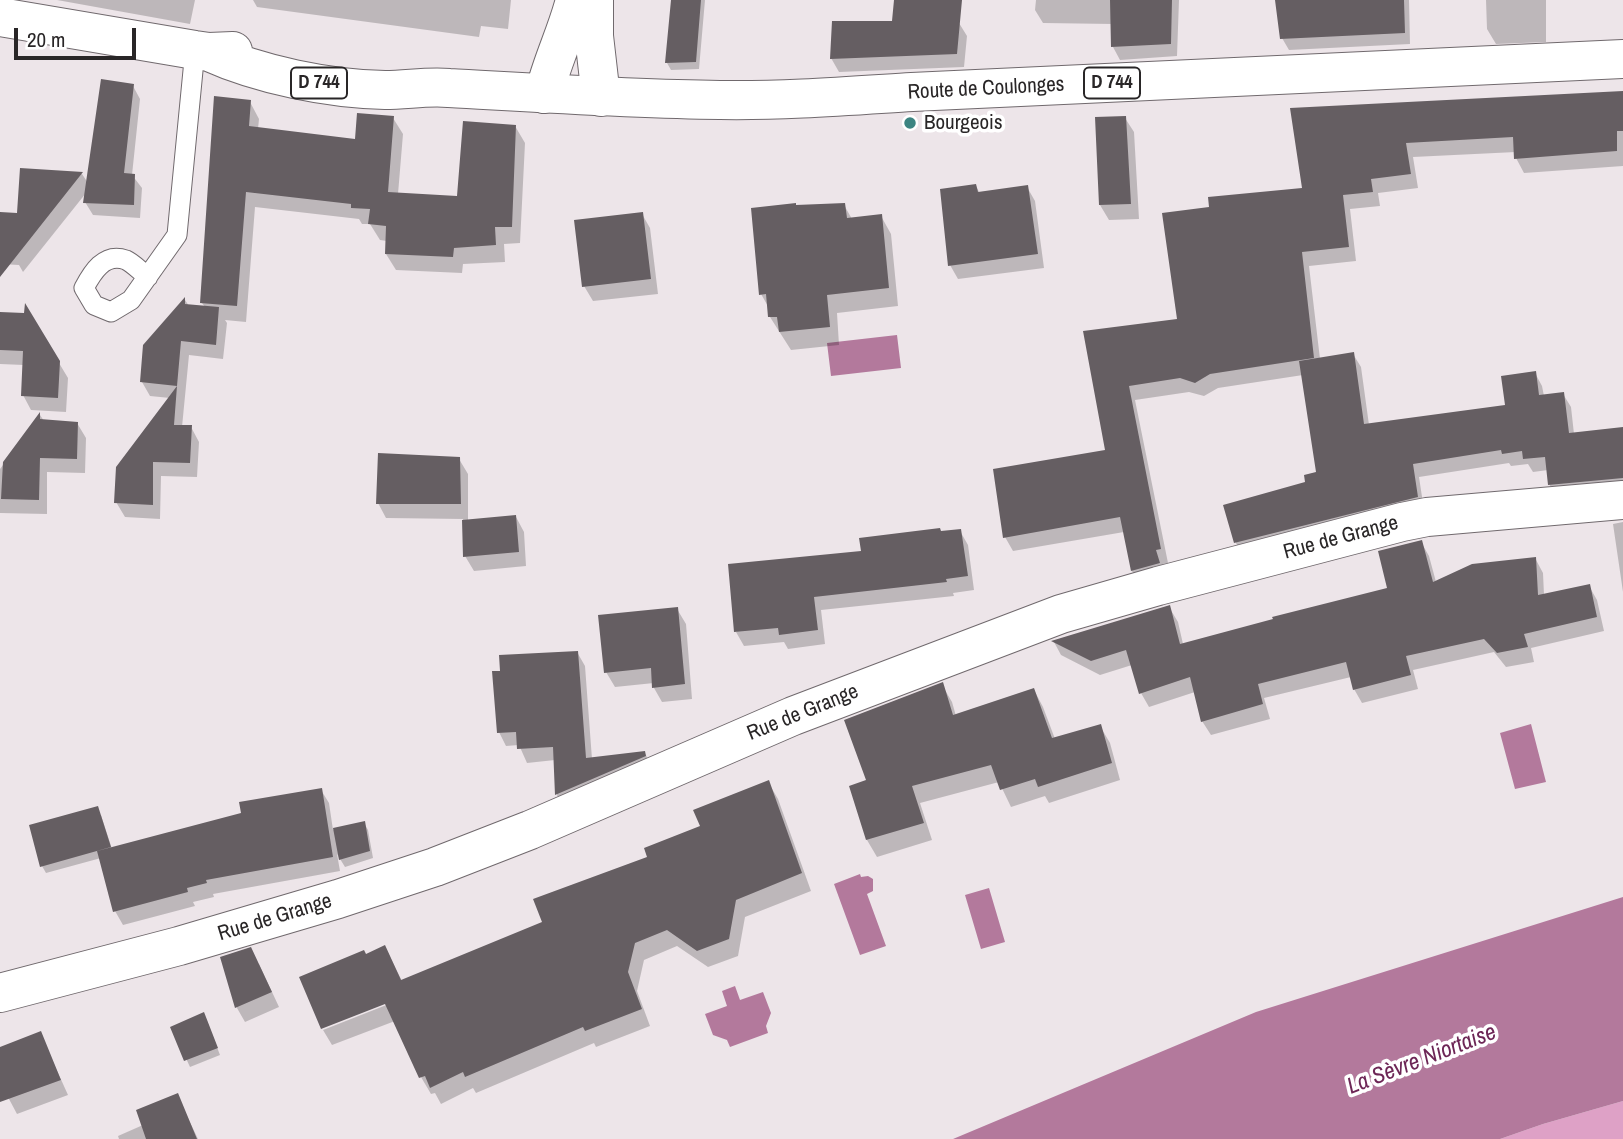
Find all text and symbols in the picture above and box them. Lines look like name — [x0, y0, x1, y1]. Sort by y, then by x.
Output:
scale bar — [18, 14, 140, 58]
text: 20 m — [27, 25, 65, 54]
road number: D 744 — [291, 68, 347, 99]
road number: D 744 — [1084, 68, 1140, 99]
street label: Route de Coulonges — [907, 72, 1065, 106]
place label: Bourgeois — [924, 110, 1002, 136]
marker: Bourgeois — [902, 115, 918, 131]
street label: Rue de Grange — [1281, 511, 1401, 565]
street label: Rue de Grange — [744, 679, 862, 747]
street label: Rue de Grange — [215, 889, 335, 947]
water label: La Sèvre Niortaise — [1344, 1019, 1500, 1101]

